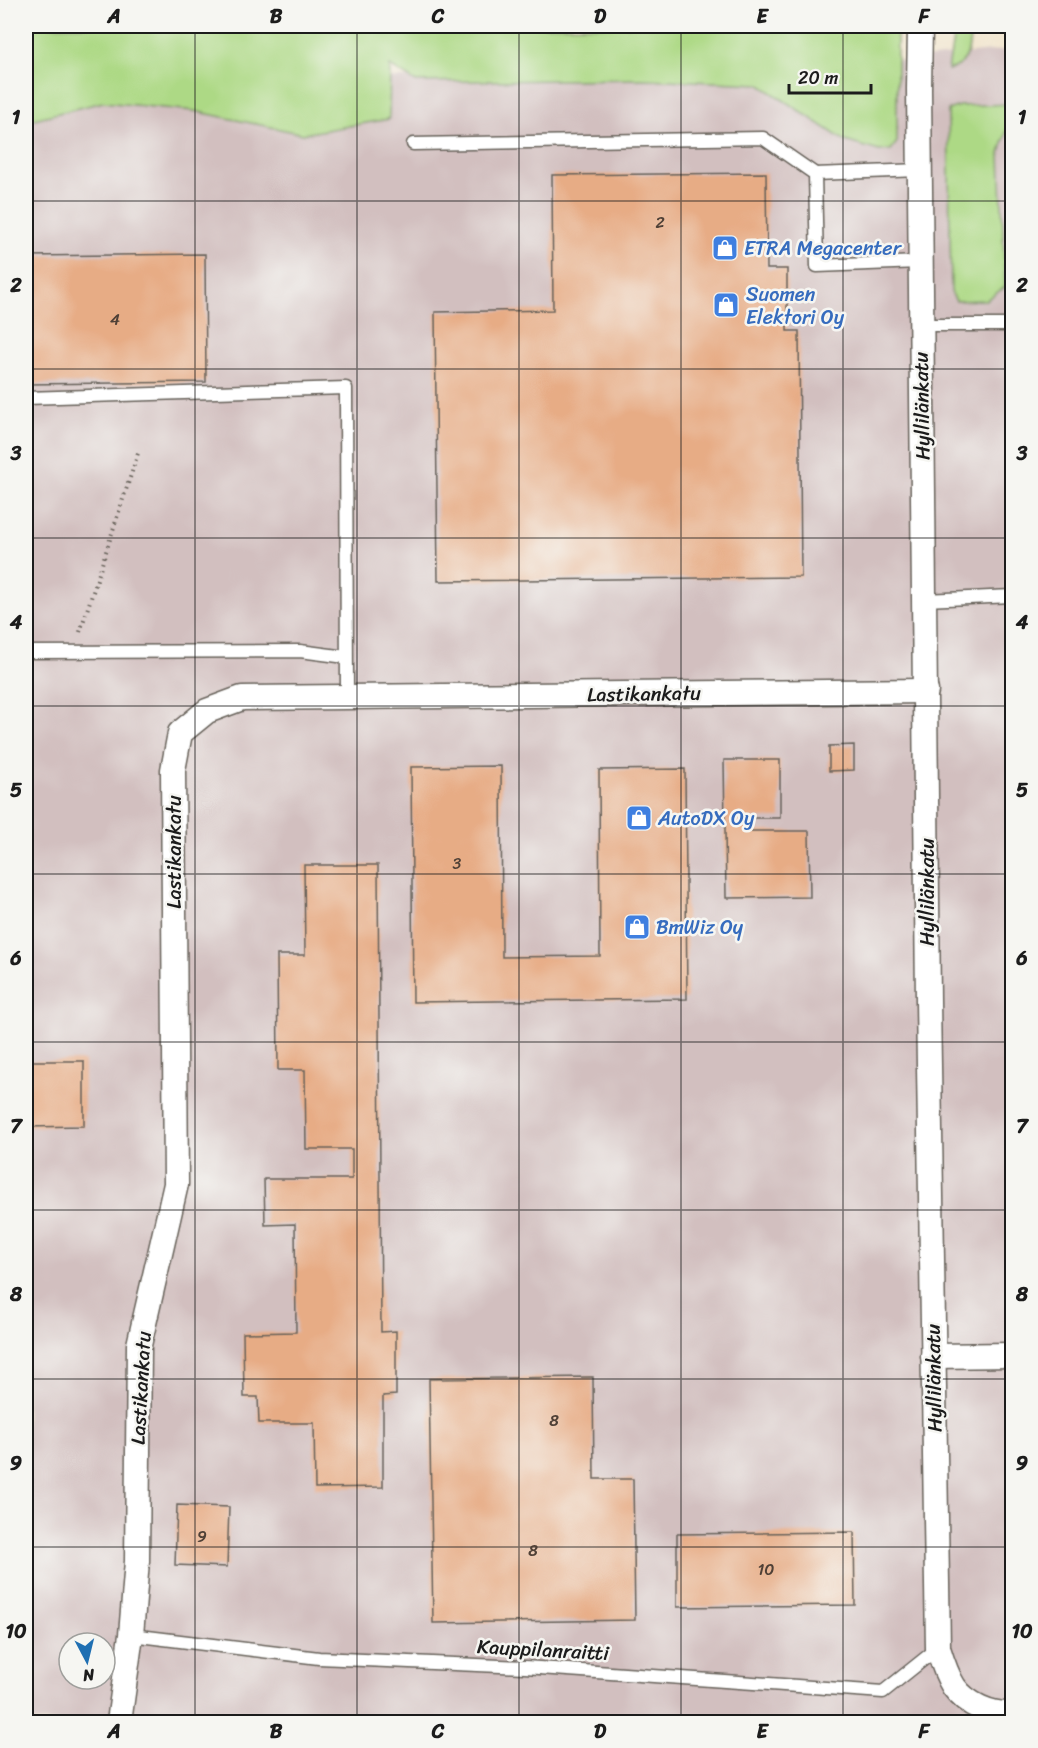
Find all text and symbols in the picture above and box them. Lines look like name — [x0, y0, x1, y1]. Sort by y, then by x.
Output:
text: A — [106, 0, 121, 34]
text: B — [270, 0, 283, 34]
text: C — [431, 0, 445, 34]
text: D — [594, 0, 607, 34]
text: E — [756, 0, 769, 34]
text: F — [918, 0, 931, 34]
scale bar — [789, 57, 872, 95]
text: 20 m — [798, 62, 838, 94]
text: 1 — [12, 100, 21, 135]
text: 1 — [1018, 100, 1027, 135]
house number: 2 — [655, 208, 665, 237]
place label: ETRA Megacenter — [744, 231, 903, 266]
shop icon: ETRA Megacenter — [710, 233, 740, 263]
text: 2 — [9, 268, 22, 303]
text: 2 — [1015, 268, 1028, 303]
place label: Suomen Elektori Oy — [746, 277, 845, 335]
shop icon: Suomen Elektori Oy — [711, 290, 741, 320]
house number: 4 — [110, 305, 120, 334]
street label: Hyllilänkatu — [904, 351, 940, 460]
text: 3 — [10, 436, 22, 471]
text: 3 — [1016, 436, 1028, 471]
text: 4 — [9, 605, 23, 640]
text: 4 — [1015, 605, 1029, 640]
street label: Lastikankatu — [587, 676, 701, 712]
text: 5 — [10, 773, 22, 808]
text: 5 — [1016, 773, 1028, 808]
street label: Lastikankatu — [157, 795, 192, 909]
place label: AutoDX Oy — [657, 801, 755, 836]
shop icon: AutoDX Oy — [624, 803, 654, 833]
street label: Hyllilänkatu — [910, 838, 945, 946]
house number: 3 — [453, 849, 462, 878]
place label: BmWiz Oy — [656, 910, 744, 945]
shop icon: BmWiz Oy — [622, 912, 652, 942]
text: 6 — [9, 941, 22, 976]
text: 6 — [1015, 941, 1028, 976]
text: 7 — [10, 1109, 23, 1144]
text: 7 — [1016, 1109, 1029, 1144]
text: 8 — [9, 1277, 23, 1312]
text: 8 — [1015, 1277, 1029, 1312]
street label: Hyllilänkatu — [916, 1323, 952, 1432]
street label: Lastikankatu — [121, 1330, 161, 1446]
house number: 8 — [549, 1406, 559, 1435]
text: 9 — [10, 1446, 22, 1481]
text: 9 — [1016, 1446, 1028, 1481]
house number: 9 — [197, 1522, 207, 1551]
house number: 8 — [528, 1536, 538, 1565]
house number: 10 — [758, 1555, 774, 1584]
text: 10 — [5, 1614, 27, 1649]
text: 10 — [1011, 1614, 1033, 1649]
street label: Kauppilanraitti — [476, 1629, 611, 1671]
north arrow — [57, 1631, 117, 1691]
text: N — [81, 1660, 97, 1691]
text: A — [106, 1714, 121, 1748]
text: B — [270, 1714, 283, 1748]
text: C — [431, 1714, 445, 1748]
text: D — [594, 1714, 607, 1748]
text: E — [756, 1714, 769, 1748]
text: F — [918, 1714, 931, 1748]

